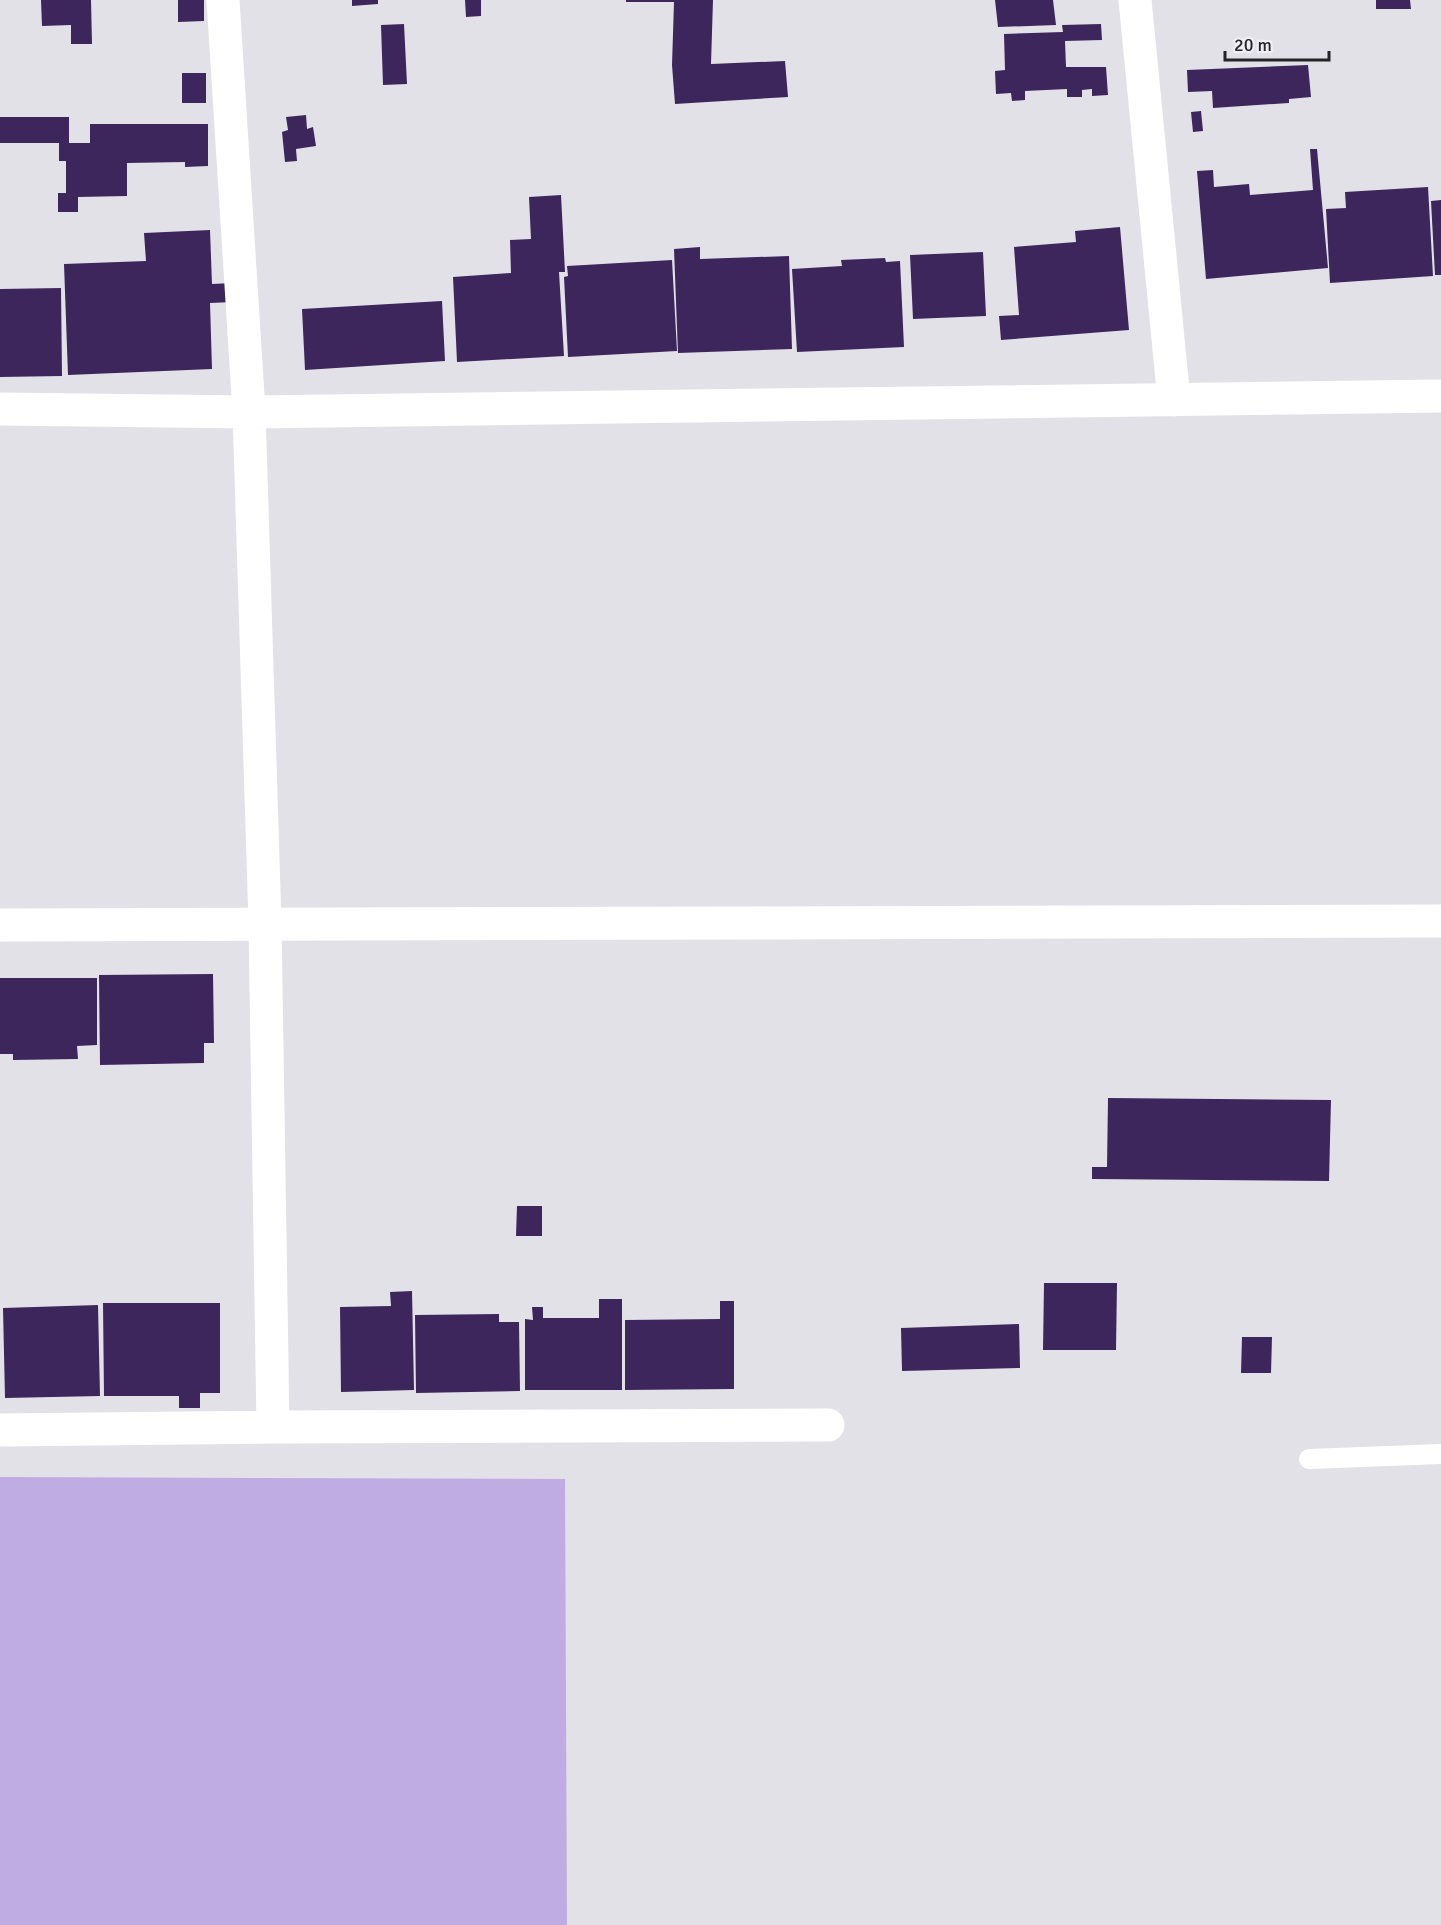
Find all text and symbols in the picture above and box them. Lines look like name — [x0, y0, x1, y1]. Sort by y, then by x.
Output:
scale bar — [1225, 24, 1328, 62]
text: 20 m — [1234, 34, 1272, 56]

